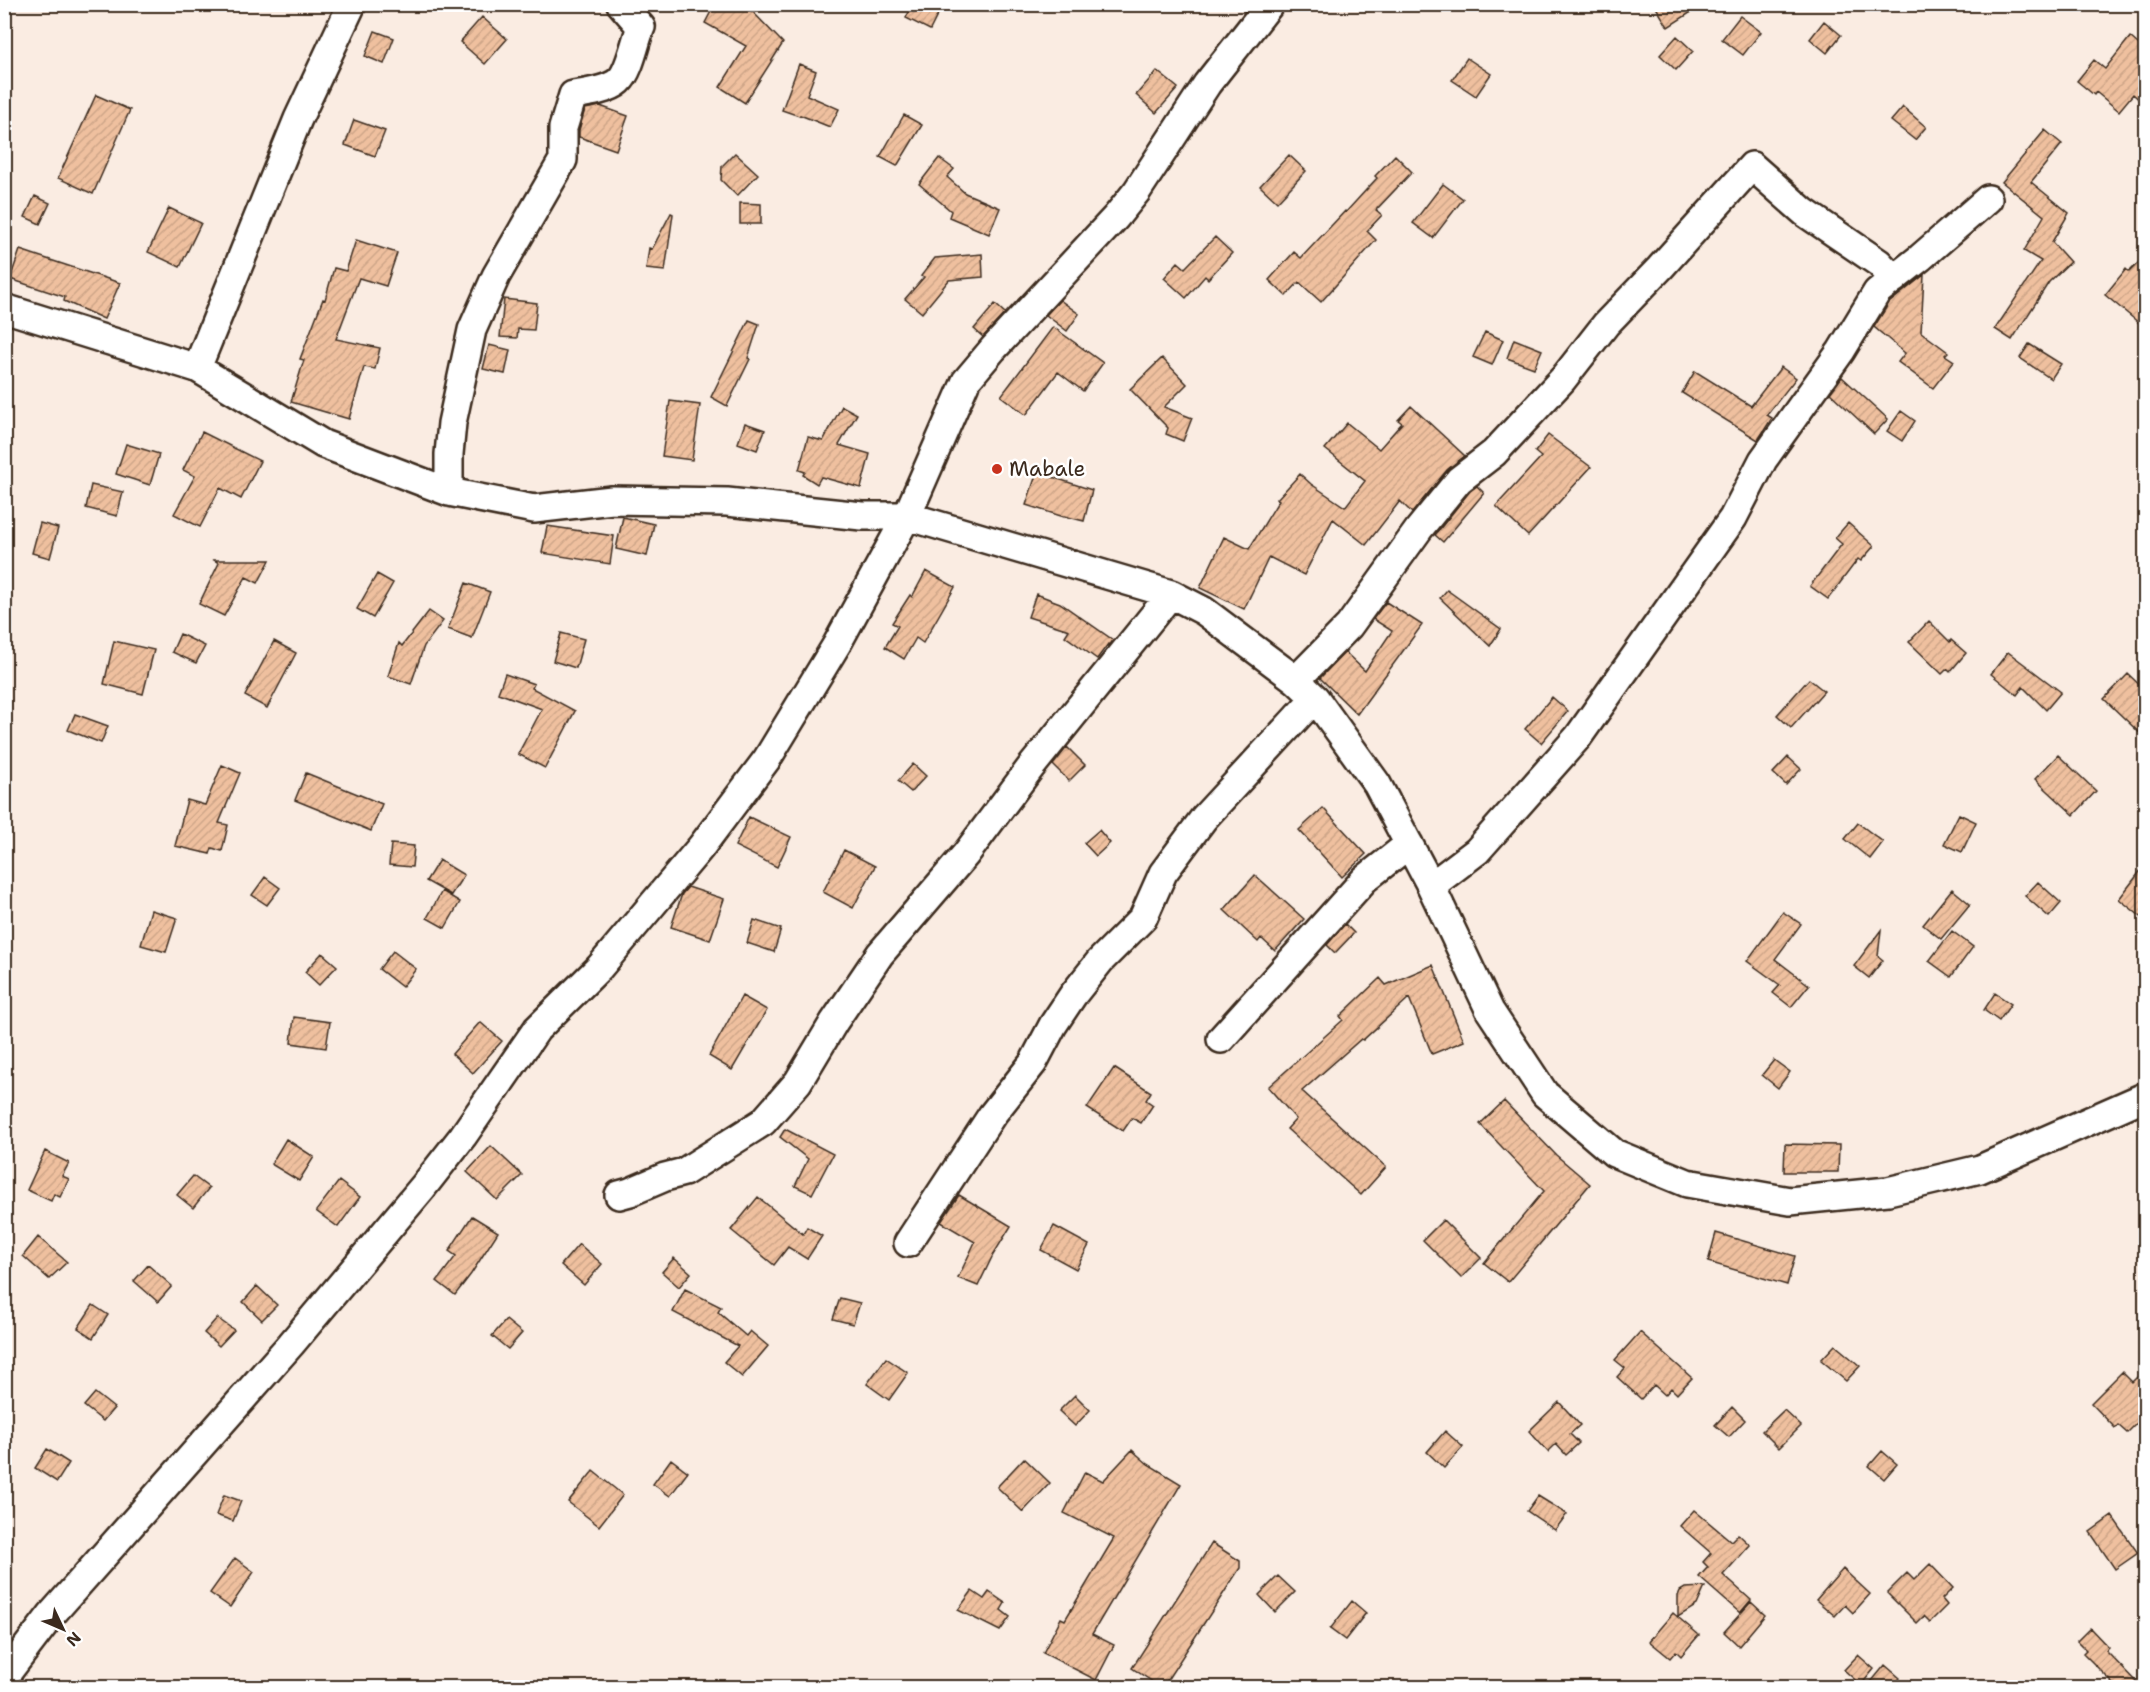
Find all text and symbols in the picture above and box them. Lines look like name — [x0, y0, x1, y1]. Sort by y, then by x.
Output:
place label: Mabale — [1009, 455, 1085, 483]
marker: Mabale — [990, 462, 1004, 476]
north arrow — [33, 1599, 93, 1659]
text: N — [61, 1627, 85, 1651]

